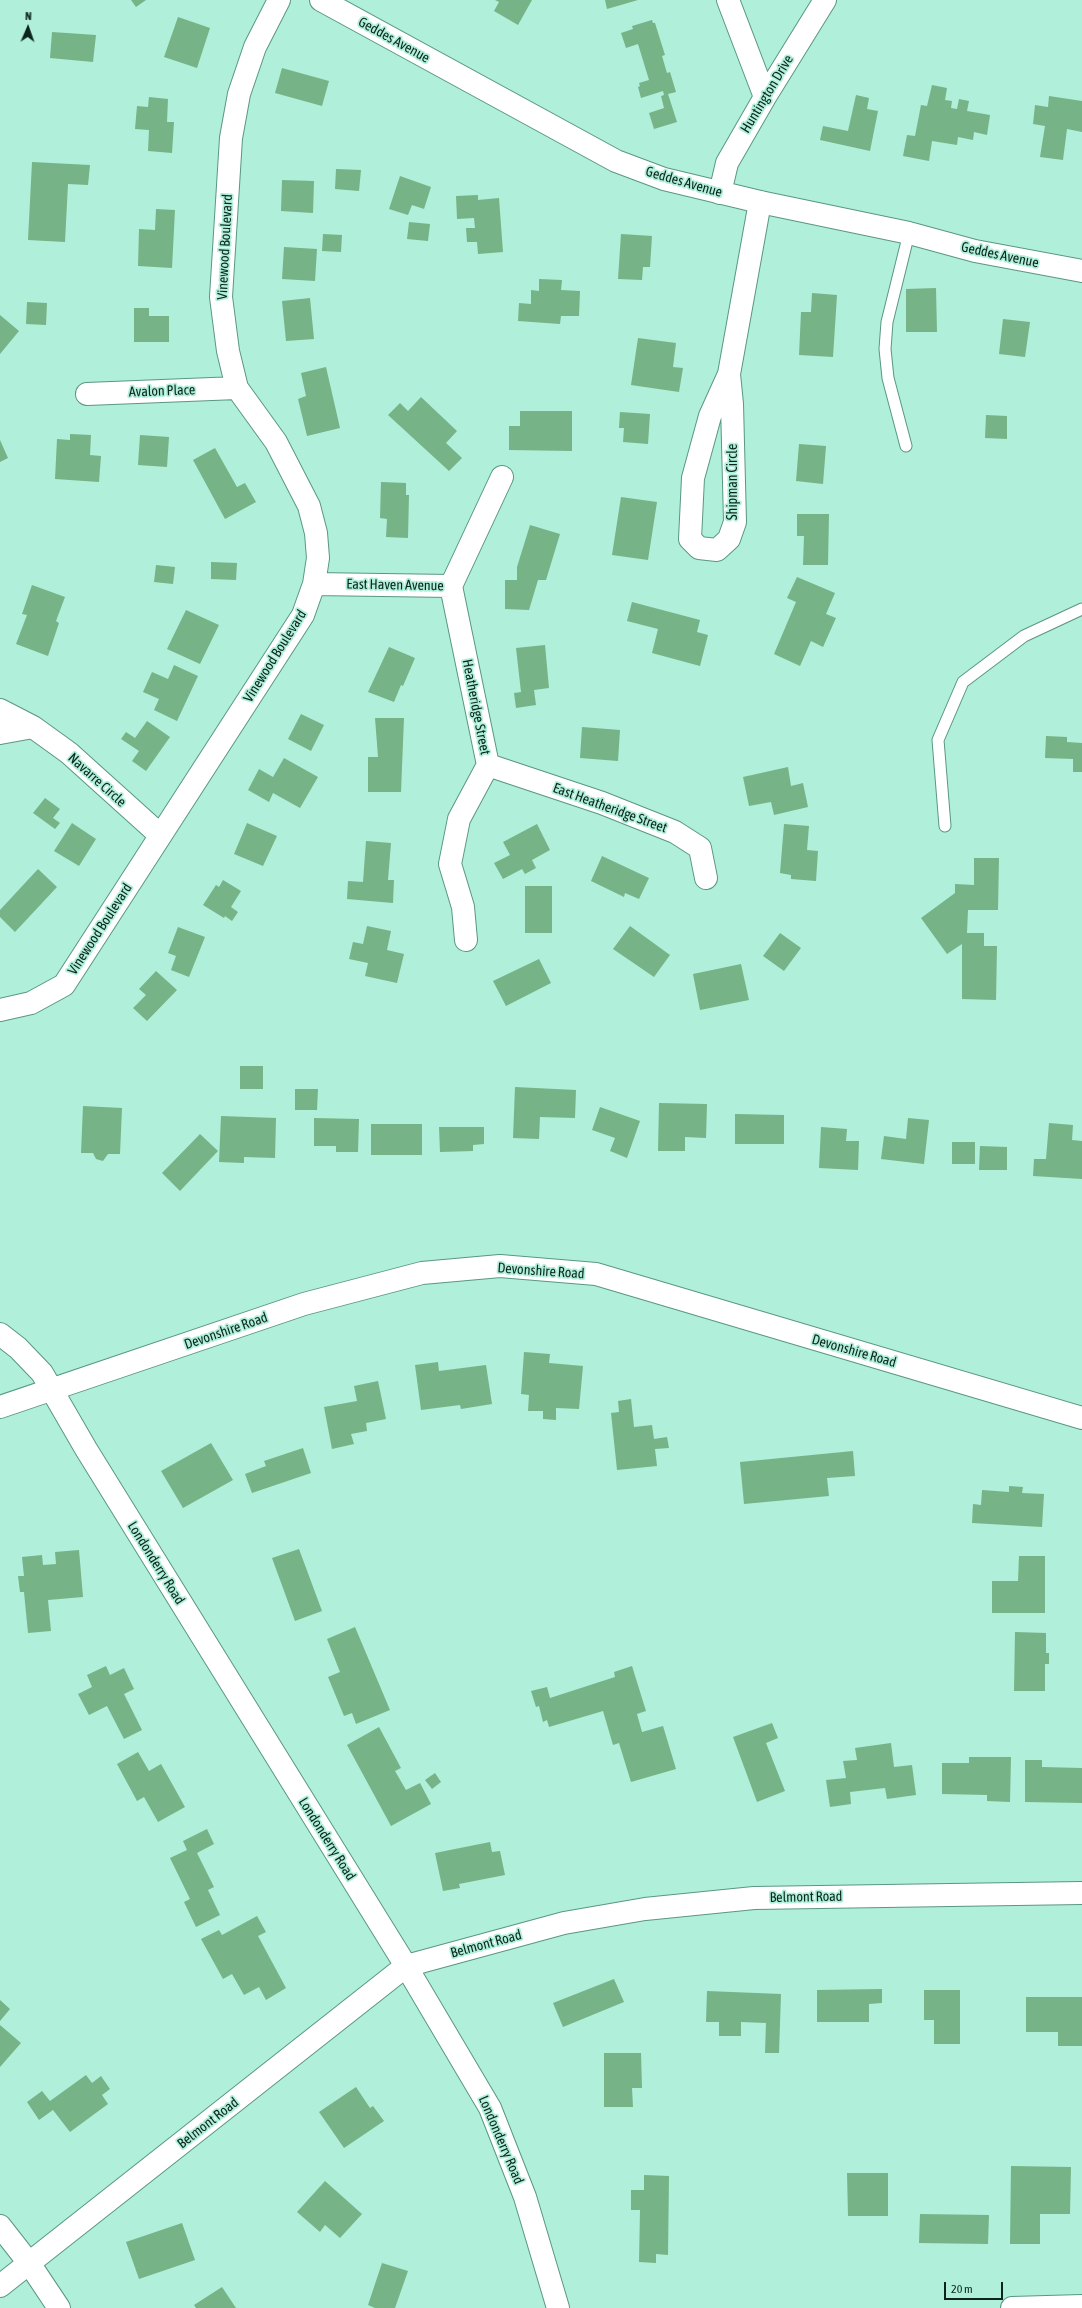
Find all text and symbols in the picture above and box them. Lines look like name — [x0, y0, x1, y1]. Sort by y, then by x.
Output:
north arrow — [8, 8, 48, 48]
text: N — [25, 10, 32, 22]
street label: Geddes Avenue — [355, 14, 433, 66]
street label: Huntington Drive — [737, 52, 797, 136]
street label: Geddes Avenue — [644, 163, 724, 201]
street label: Vinewood Boulevard — [214, 194, 236, 300]
street label: Geddes Avenue — [960, 239, 1040, 271]
street label: Avalon Place — [128, 381, 196, 401]
street label: Shipman Circle — [725, 444, 741, 520]
street label: East Haven Avenue — [346, 576, 444, 594]
street label: Vinewood Boulevard — [240, 607, 310, 705]
street label: Heatheridge Street — [459, 658, 493, 756]
street label: Navarre Circle — [65, 750, 129, 810]
street label: East Heatheridge Street — [551, 780, 669, 836]
street label: Vinewood Boulevard — [64, 880, 136, 978]
street label: Devonshire Road — [497, 1260, 585, 1282]
street label: Devonshire Road — [182, 1309, 270, 1353]
street label: Devonshire Road — [810, 1331, 898, 1371]
street label: Londonderry Road — [124, 1518, 188, 1608]
street label: Londonderry Road — [295, 1794, 359, 1884]
street label: Belmont Road — [769, 1888, 843, 1906]
street label: Belmont Road — [449, 1926, 523, 1962]
street label: Londonderry Road — [475, 2093, 527, 2187]
street label: Belmont Road — [174, 2094, 242, 2152]
scale bar — [946, 2274, 1005, 2300]
text: 20 m — [951, 2282, 973, 2296]

